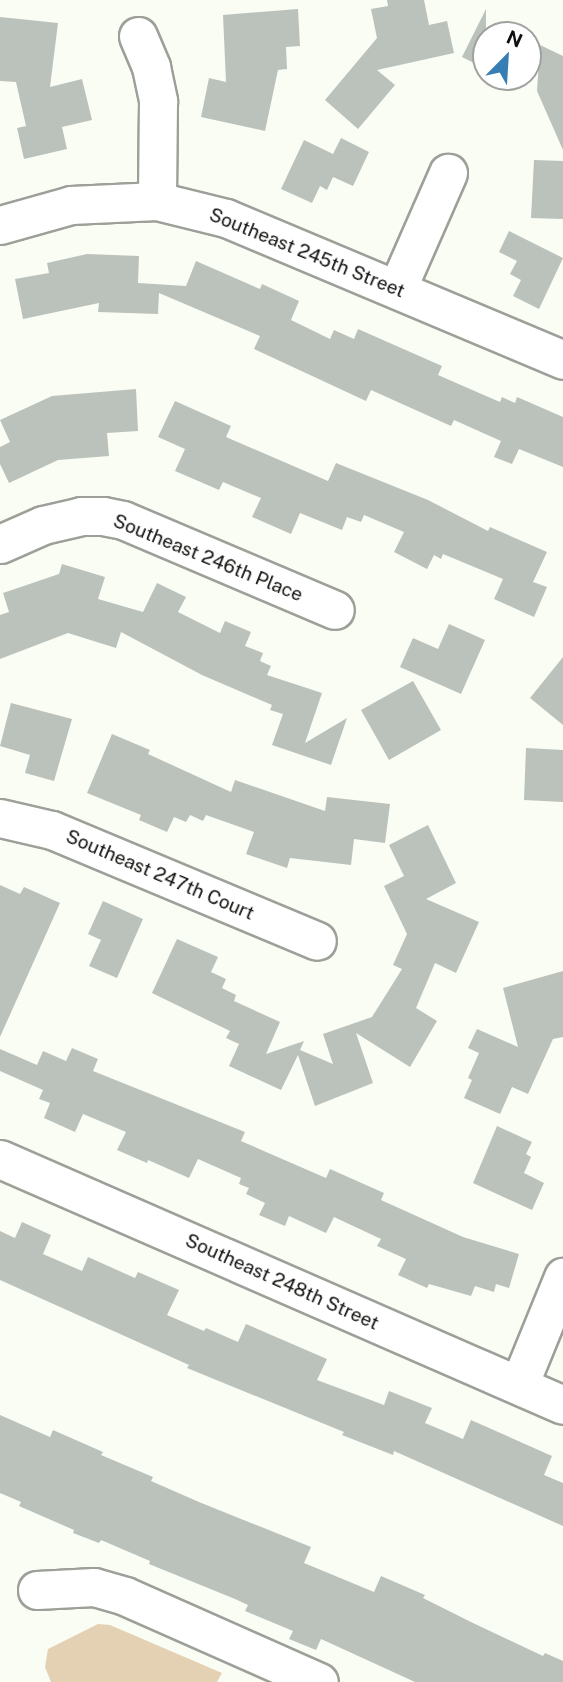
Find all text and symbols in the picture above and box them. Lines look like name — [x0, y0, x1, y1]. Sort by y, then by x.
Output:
north arrow — [472, 21, 542, 91]
text: N — [503, 26, 526, 52]
street label: Southeast 245th Street — [206, 203, 408, 303]
street label: Southeast 246th Place — [110, 509, 306, 607]
street label: Southeast 247th Court — [62, 825, 258, 925]
street label: Southeast 248th Street — [182, 1229, 382, 1335]

